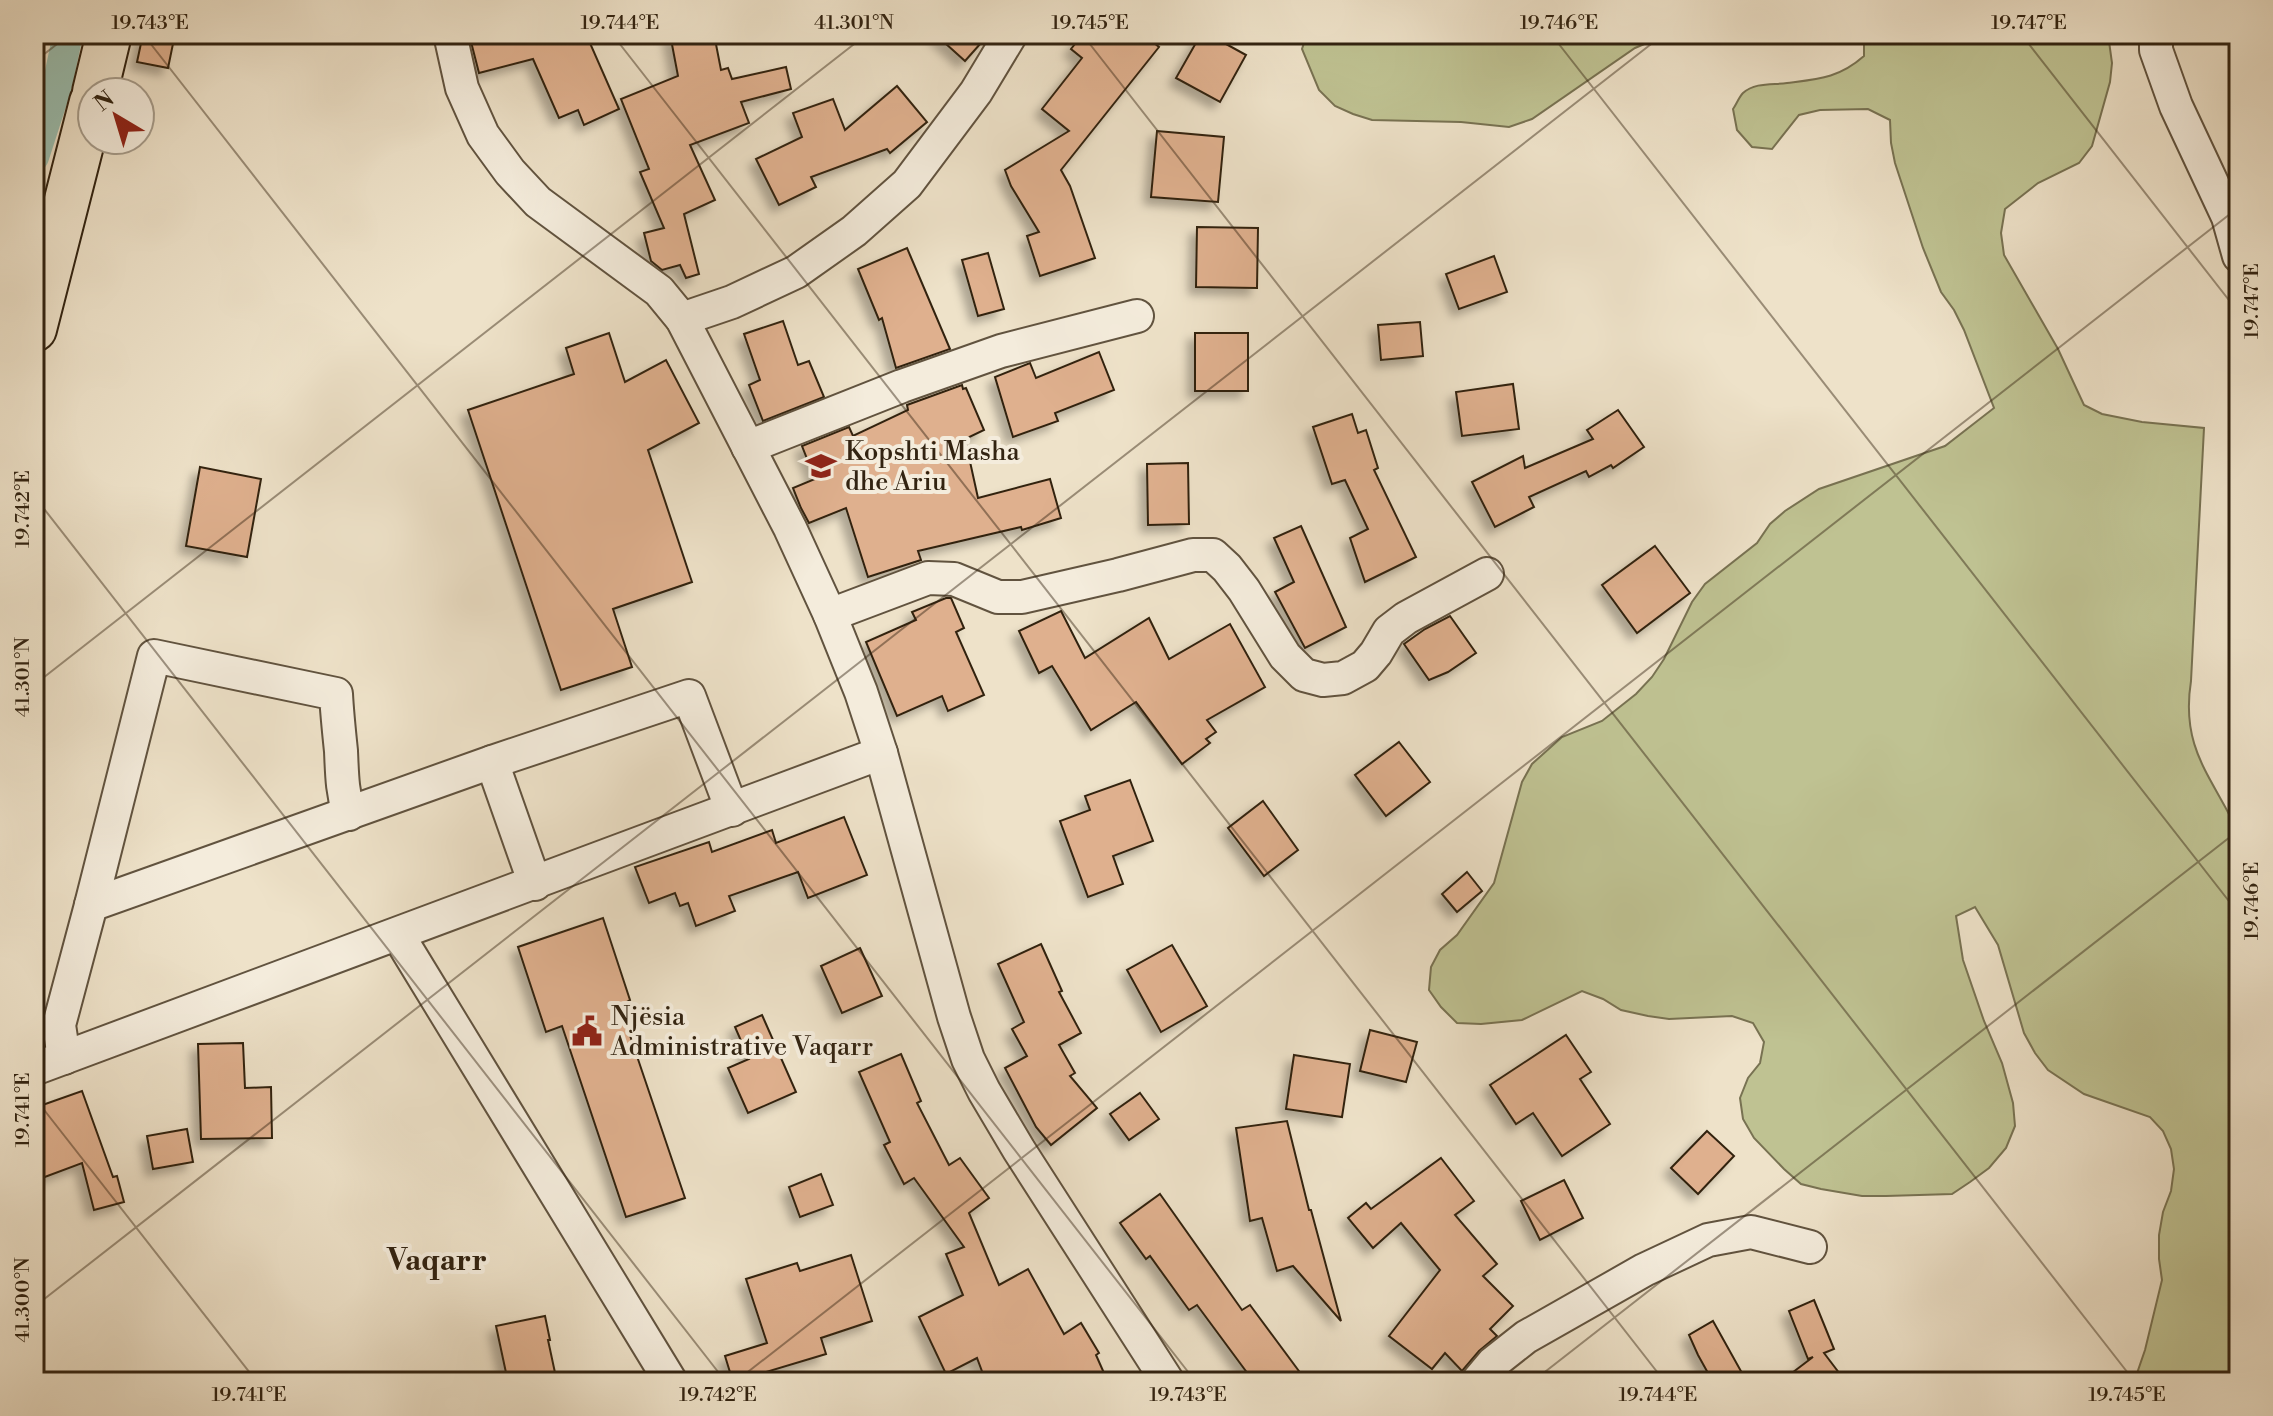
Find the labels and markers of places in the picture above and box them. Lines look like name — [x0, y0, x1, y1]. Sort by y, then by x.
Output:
place label: Kopshti Masha dhe Ariu — [845, 436, 1020, 498]
school or university icon: Kopshti Masha dhe Ariu — [804, 449, 838, 483]
place label: Njësia Administrative Vaqarr — [610, 1001, 873, 1063]
public building icon: Njësia Administrative Vaqarr — [570, 1014, 604, 1048]

